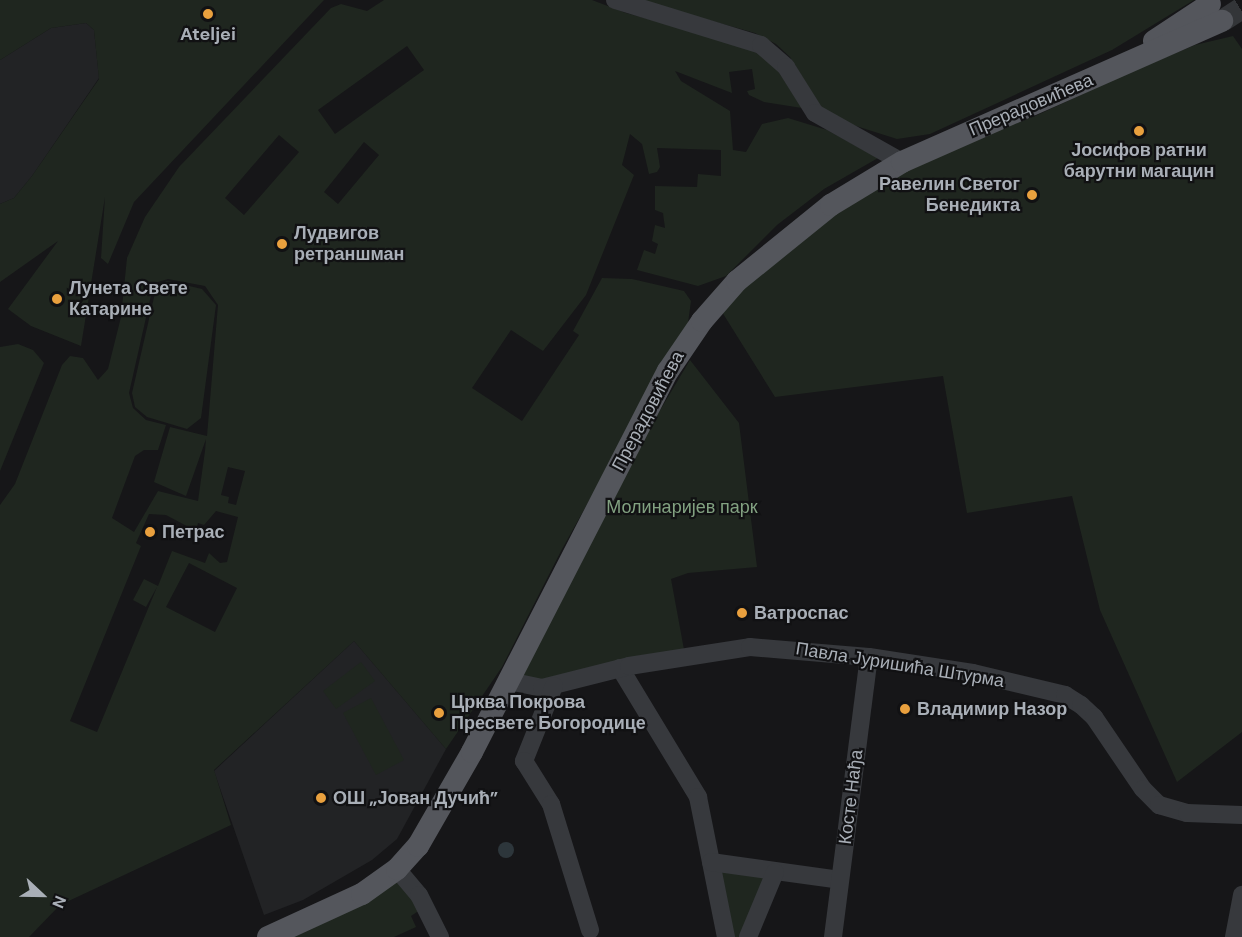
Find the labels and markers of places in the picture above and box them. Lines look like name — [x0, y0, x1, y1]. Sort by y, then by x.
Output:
marker: Ateljei — [201, 7, 215, 21]
place label: Ateljei — [180, 23, 236, 45]
marker: Јосифов ратни барутни магацин — [1132, 124, 1146, 138]
place label: Јосифов ратни барутни магацин — [1064, 140, 1214, 182]
place label: Равелин Светог Бенедикта — [879, 174, 1020, 216]
marker: Равелин Светог Бенедикта — [1025, 188, 1039, 202]
place label: Лудвигов ретраншман — [294, 223, 404, 266]
marker: Лудвигов ретраншман — [275, 237, 289, 251]
place label: Лунета Свете Катарине — [69, 278, 188, 320]
marker: Лунета Свете Катарине — [50, 292, 64, 306]
place label: Петрас — [162, 521, 225, 543]
marker: Петрас — [143, 525, 157, 539]
place label: Ватроспас — [754, 602, 848, 624]
marker: Ватроспас — [735, 606, 749, 620]
place label: Црква Покрова Пресвете Богородице — [451, 692, 646, 734]
place label: Владимир Назор — [917, 698, 1067, 720]
marker: Владимир Назор — [898, 702, 912, 716]
marker: Црква Покрова Пресвете Богородице — [432, 706, 446, 720]
place label: ОШ „Јован Дучић” — [333, 787, 498, 809]
marker: ОШ „Јован Дучић” — [314, 791, 328, 805]

